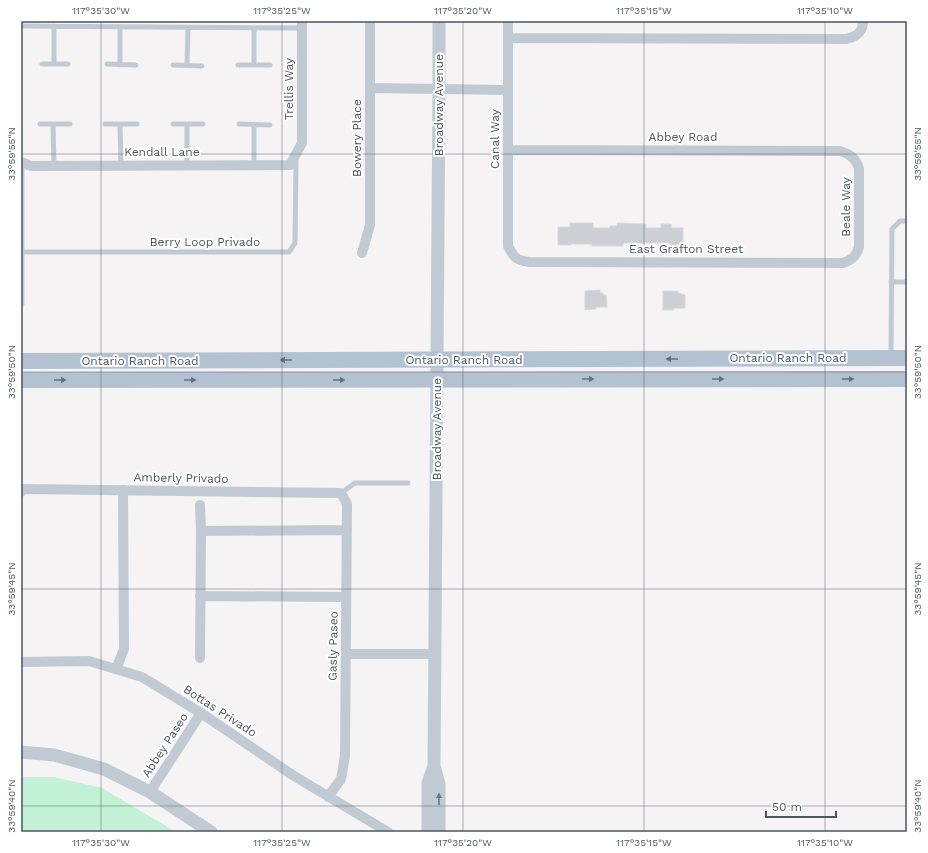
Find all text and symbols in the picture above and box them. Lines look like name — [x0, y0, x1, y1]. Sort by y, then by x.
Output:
text: 117°35'30"W — [72, 5, 130, 16]
text: 117°35'25"W — [253, 5, 311, 16]
text: 117°35'20"W — [434, 5, 492, 16]
text: 117°35'15"W — [616, 5, 672, 16]
text: 117°35'10"W — [797, 5, 853, 16]
street label: Broadway Avenue — [432, 54, 446, 156]
street label: Trellis Way — [282, 57, 296, 120]
street label: Bowery Place — [350, 99, 364, 177]
street label: Canal Way — [488, 108, 502, 169]
text: 33°59'55"N — [6, 127, 17, 181]
text: 33°59'55"N — [912, 127, 923, 181]
street label: Abbey Road — [649, 130, 717, 144]
street label: Kendall Lane — [124, 145, 200, 159]
street label: Beale Way — [839, 176, 853, 237]
street label: Berry Loop Privado — [150, 235, 260, 249]
street label: East Grafton Street — [629, 242, 743, 256]
text: 33°59'50"N — [6, 345, 17, 399]
text: 33°59'50"N — [912, 345, 923, 399]
street label: Ontario Ranch Road — [729, 351, 847, 365]
street label: Ontario Ranch Road — [405, 353, 523, 367]
street label: Ontario Ranch Road — [81, 354, 199, 368]
one-way arrow — [665, 356, 678, 362]
one-way arrow — [279, 357, 292, 363]
one-way arrow — [582, 376, 595, 382]
one-way arrow — [712, 376, 725, 382]
one-way arrow — [842, 376, 855, 382]
one-way arrow — [54, 377, 67, 383]
one-way arrow — [184, 377, 197, 383]
one-way arrow — [333, 377, 346, 383]
street label: Broadway Avenue — [430, 378, 444, 480]
street label: Amberly Privado — [133, 470, 229, 486]
text: 33°59'45"N — [6, 563, 17, 615]
text: 33°59'45"N — [912, 563, 923, 615]
street label: Gasly Paseo — [325, 611, 341, 681]
street label: Bottas Privado — [181, 682, 259, 740]
street label: Abbey Paseo — [139, 710, 191, 780]
text: 33°59'40"N — [6, 779, 17, 833]
text: 33°59'40"N — [912, 779, 923, 833]
one-way arrow — [436, 792, 442, 805]
scale bar — [766, 793, 836, 819]
text: 50 m — [772, 800, 802, 814]
text: 117°35'30"W — [72, 837, 130, 848]
text: 117°35'25"W — [253, 837, 311, 848]
text: 117°35'20"W — [434, 837, 492, 848]
text: 117°35'15"W — [616, 837, 672, 848]
text: 117°35'10"W — [797, 837, 853, 848]

